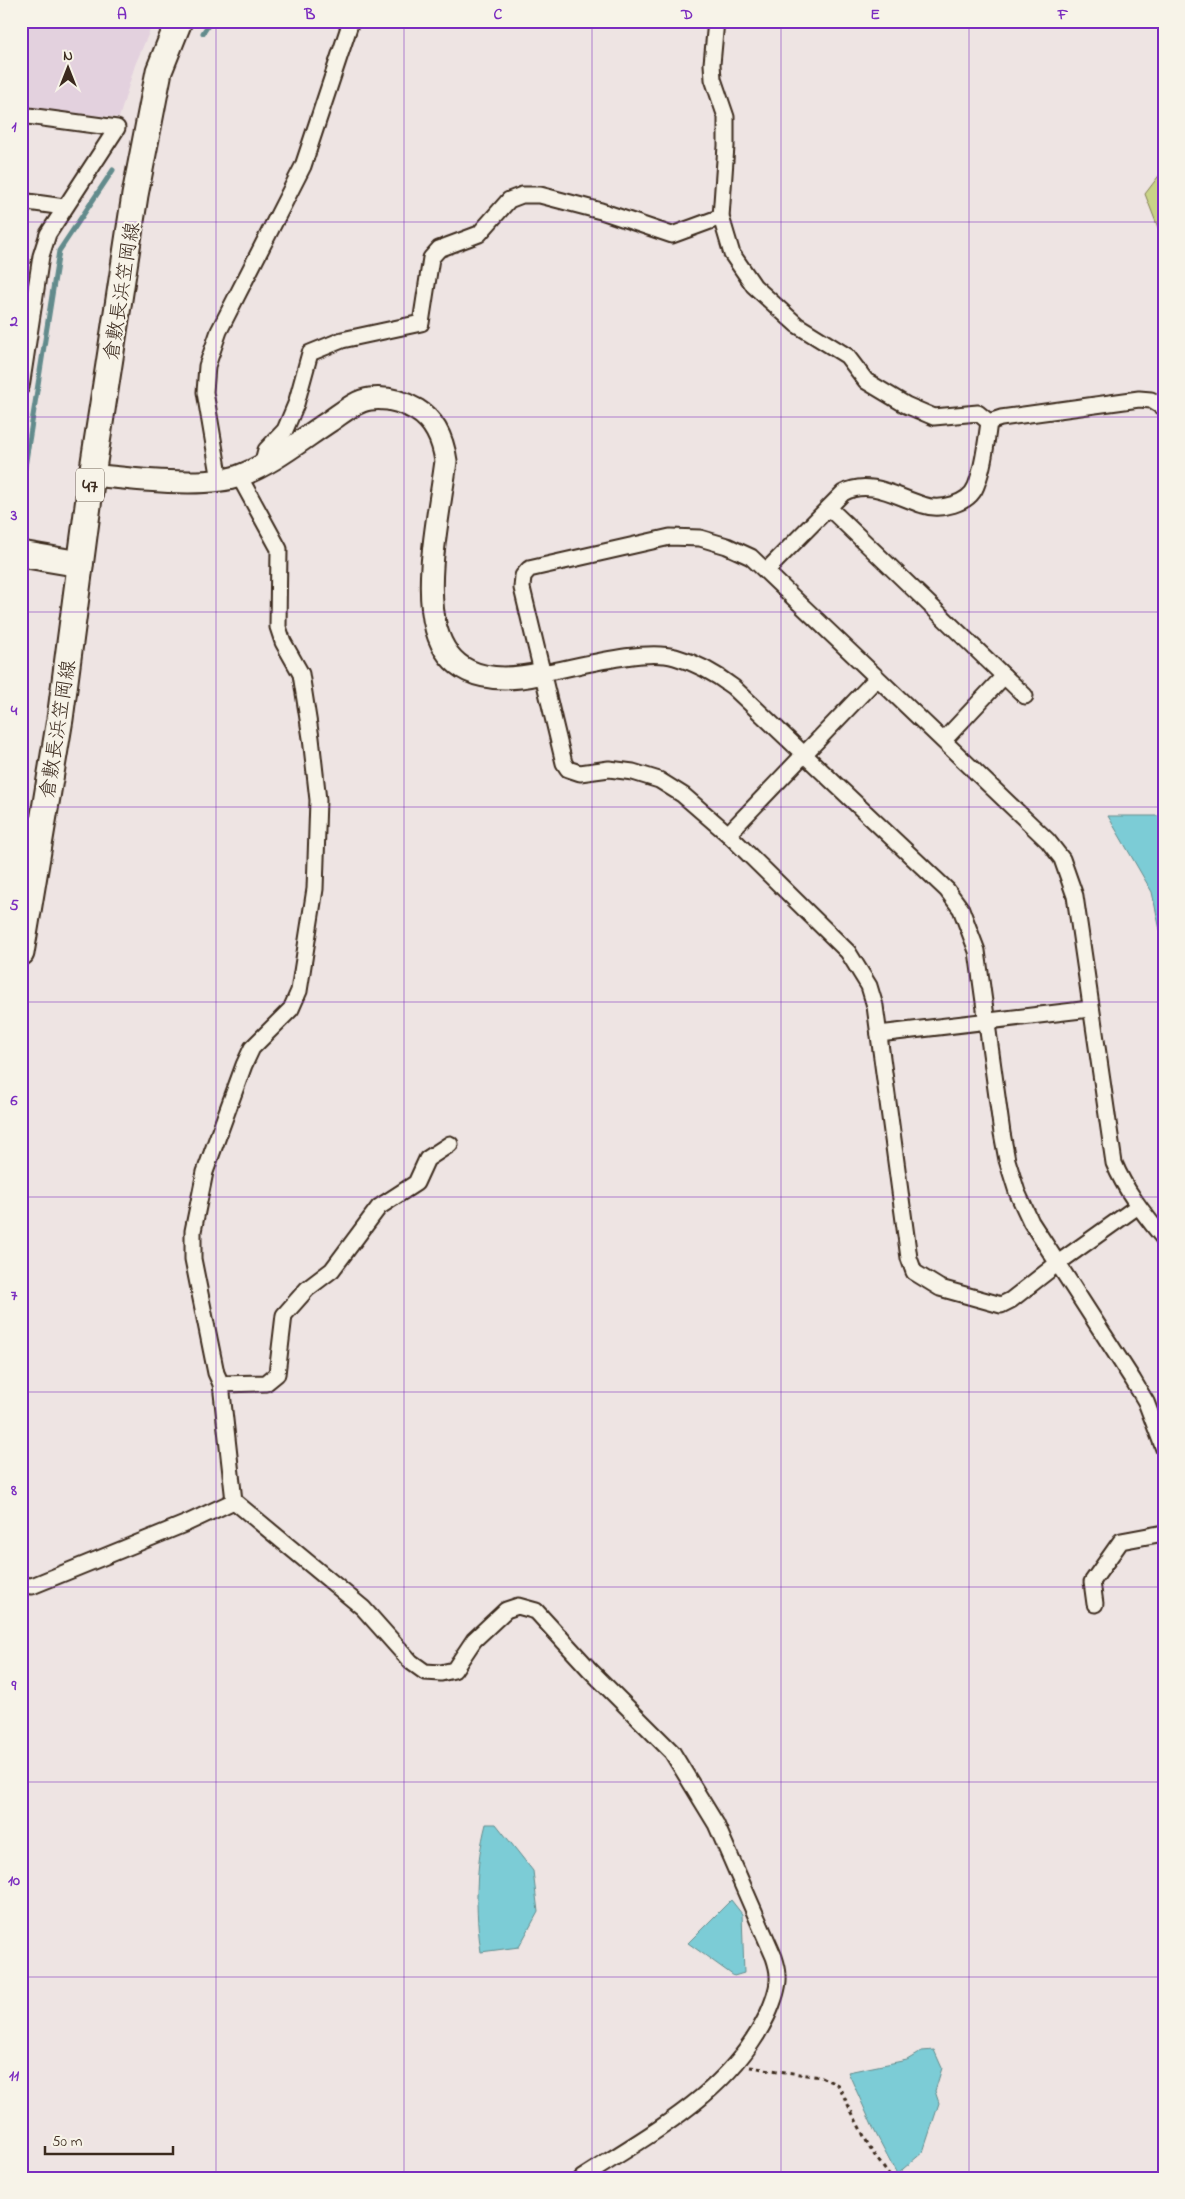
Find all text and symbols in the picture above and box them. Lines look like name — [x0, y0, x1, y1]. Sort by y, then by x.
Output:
text: A — [117, 3, 127, 27]
text: B — [304, 3, 316, 27]
text: C — [494, 3, 503, 27]
text: D — [680, 3, 693, 27]
text: E — [870, 3, 880, 27]
text: F — [1057, 3, 1069, 27]
north arrow — [42, 42, 92, 92]
text: N — [63, 46, 73, 67]
text: 1 — [11, 115, 17, 139]
street label: 倉敷長浜笠岡線 — [98, 220, 149, 363]
text: 2 — [9, 310, 18, 334]
road number: 47 — [76, 468, 104, 502]
text: 3 — [10, 504, 18, 528]
street label: 倉敷長浜笠岡線 — [34, 658, 85, 801]
text: 4 — [10, 699, 18, 723]
text: 5 — [9, 894, 19, 918]
text: 6 — [9, 1089, 18, 1113]
text: 7 — [11, 1284, 18, 1308]
text: 8 — [10, 1479, 17, 1503]
text: 9 — [11, 1674, 17, 1698]
text: 10 — [8, 1869, 20, 1893]
text: 11 — [9, 2064, 20, 2088]
scale bar — [45, 2124, 172, 2156]
text: 50 m — [52, 2131, 83, 2153]

